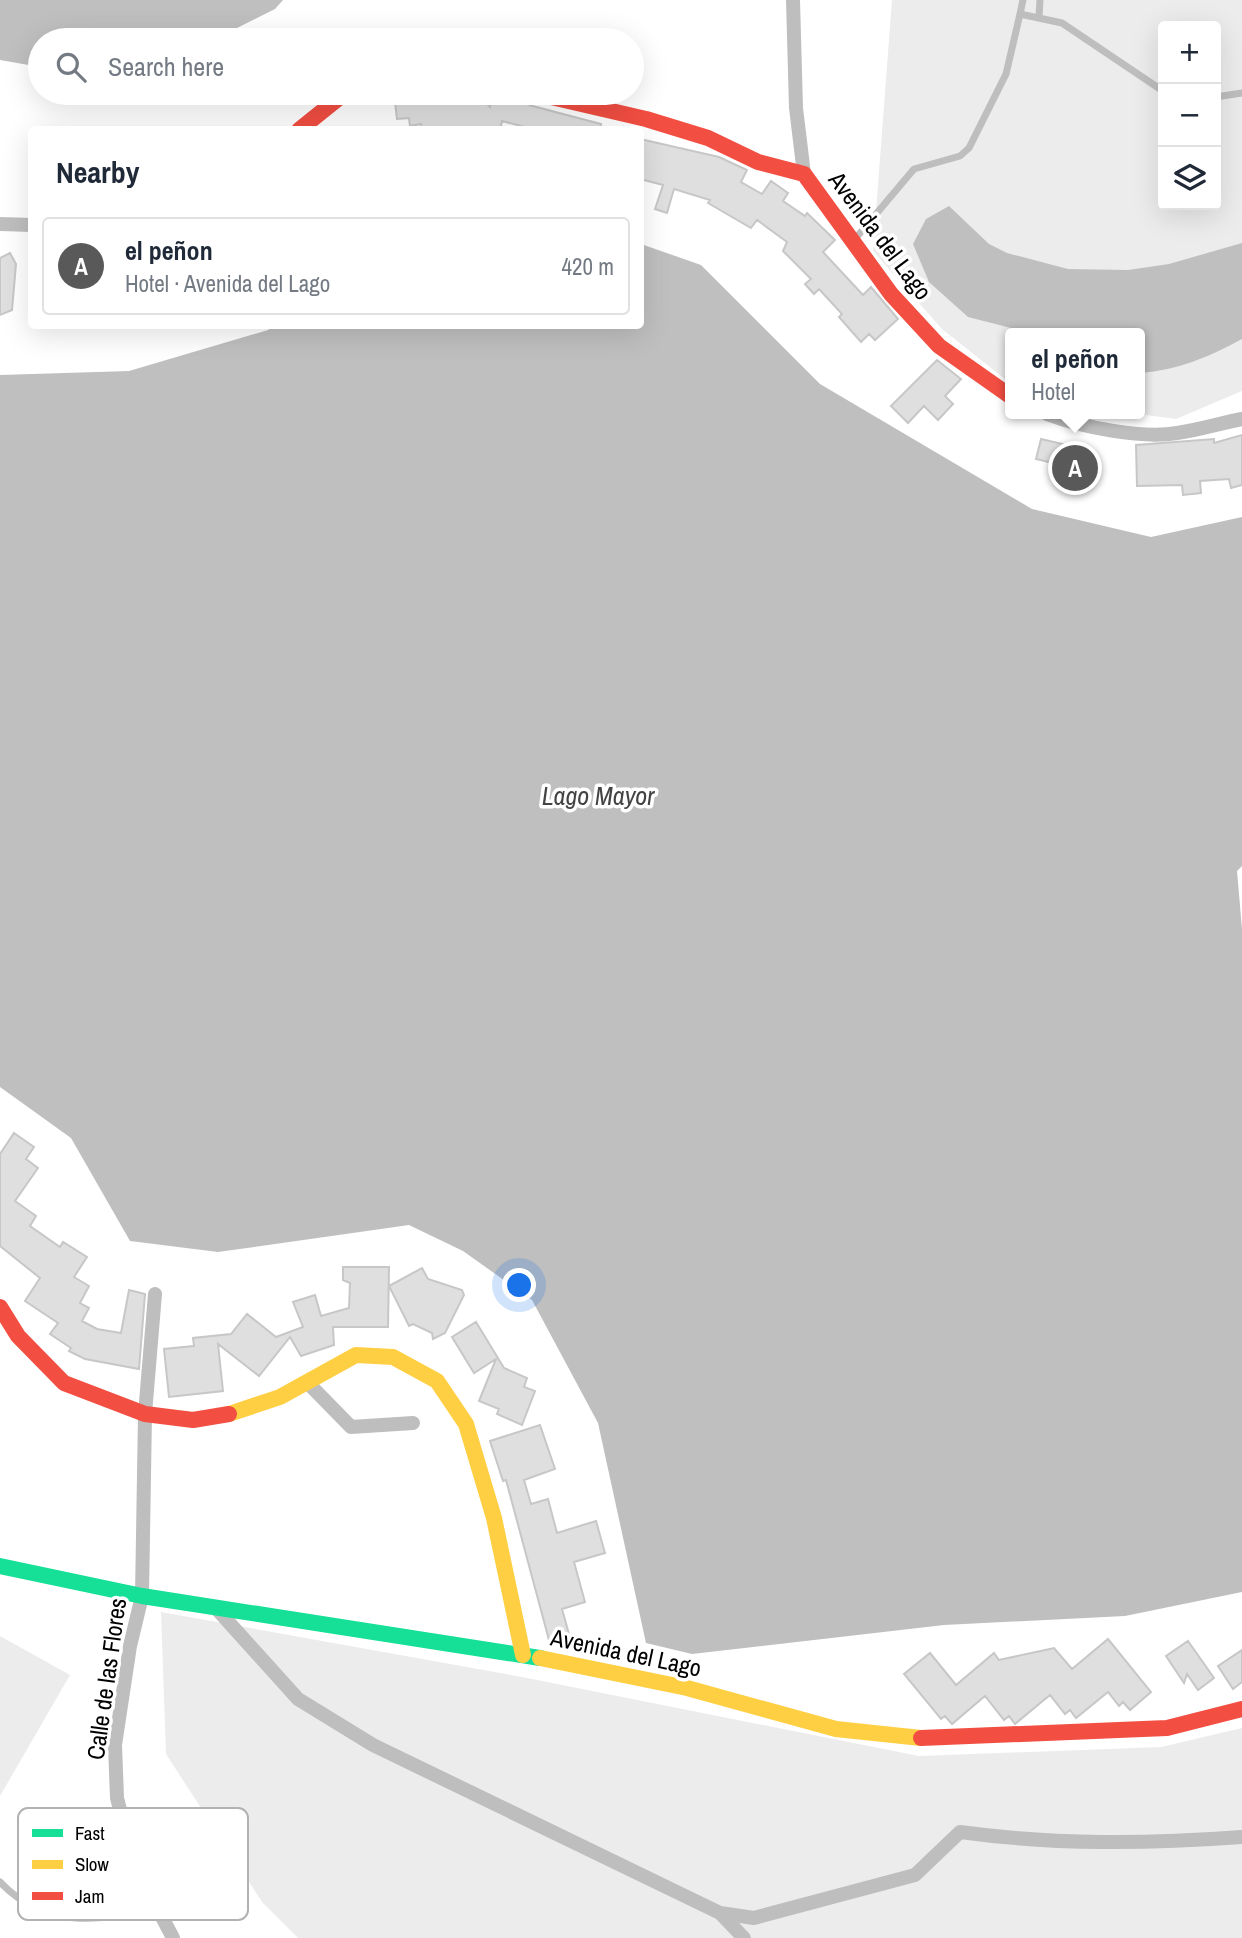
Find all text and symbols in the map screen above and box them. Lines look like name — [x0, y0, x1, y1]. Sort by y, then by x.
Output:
map controls — [1158, 21, 1221, 210]
button: + — [1158, 21, 1221, 84]
search box — [28, 28, 644, 105]
icon: search — [52, 48, 90, 86]
text: Search here — [108, 49, 224, 84]
button: − — [1158, 84, 1221, 147]
button: layers — [1158, 147, 1221, 210]
text: Nearby — [56, 152, 139, 192]
street label: Avenida del Lago — [821, 164, 940, 306]
text: el peñon — [125, 233, 213, 268]
text: A — [74, 251, 88, 282]
text: 420 m — [562, 251, 614, 282]
text: Hotel · Avenida del Lago — [125, 268, 330, 299]
popup — [1005, 328, 1145, 419]
text: el peñon — [1031, 341, 1119, 376]
text: Hotel — [1031, 376, 1075, 407]
pin: A — [1052, 442, 1098, 494]
water label: Lago Mayor — [542, 778, 655, 813]
your location — [502, 1268, 536, 1302]
street label: Calle de las Flores — [79, 1596, 133, 1762]
street label: Avenida del Lago — [547, 1620, 704, 1684]
legend — [18, 1808, 248, 1920]
text: Fast — [75, 1820, 105, 1846]
text: Slow — [75, 1851, 110, 1877]
text: Jam — [75, 1883, 104, 1909]

